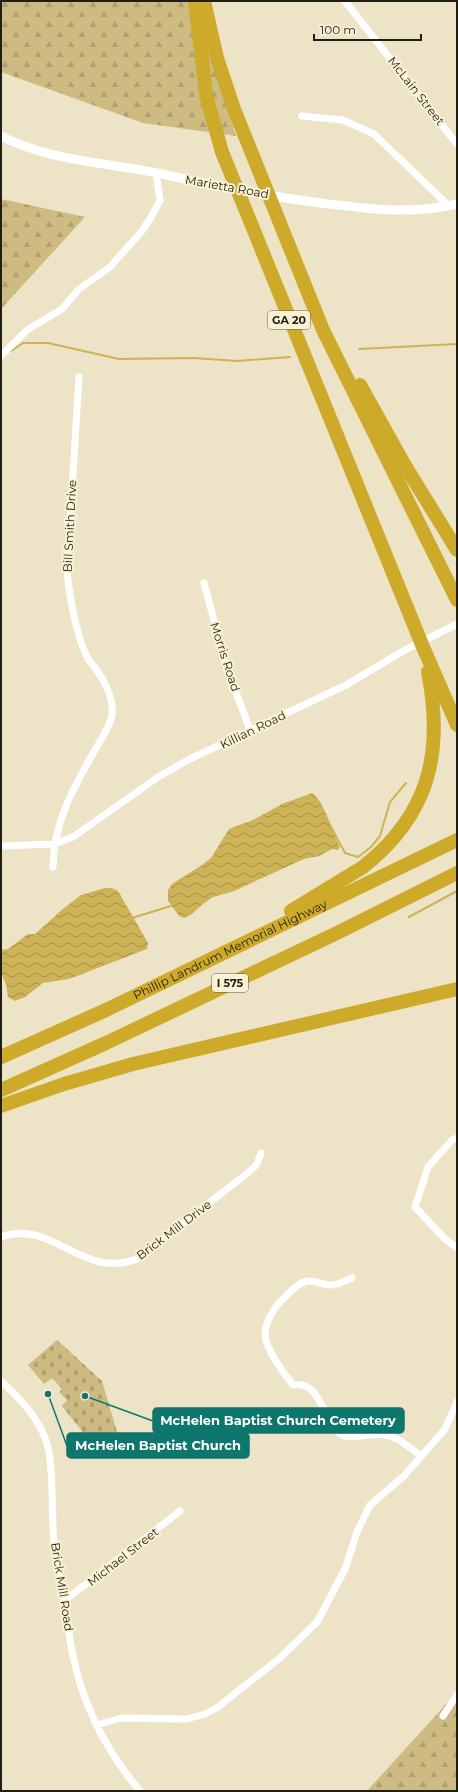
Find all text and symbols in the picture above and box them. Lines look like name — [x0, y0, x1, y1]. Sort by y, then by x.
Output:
scale bar — [314, 16, 421, 42]
text: 100 m — [320, 22, 356, 37]
street label: McLain Street — [385, 53, 448, 128]
street label: Marietta Road — [184, 172, 270, 201]
road number: GA 20 — [268, 311, 310, 329]
street label: Bill Smith Drive — [60, 479, 79, 573]
street label: Morris Road — [207, 620, 244, 693]
street label: Killian Road — [218, 707, 288, 752]
street label: Phillip Landrum Memorial Highway — [131, 896, 330, 1003]
road number: I 575 — [212, 974, 248, 992]
street label: Brick Mill Drive — [133, 1197, 214, 1263]
callout: McHelen Baptist Church Cemetery — [153, 1408, 404, 1433]
text: McHelen Baptist Church Cemetery — [160, 1412, 396, 1428]
callout: McHelen Baptist Church — [67, 1433, 249, 1458]
text: McHelen Baptist Church — [75, 1437, 241, 1453]
street label: Michael Street — [84, 1524, 161, 1589]
street label: Brick Mill Road — [48, 1541, 77, 1632]

